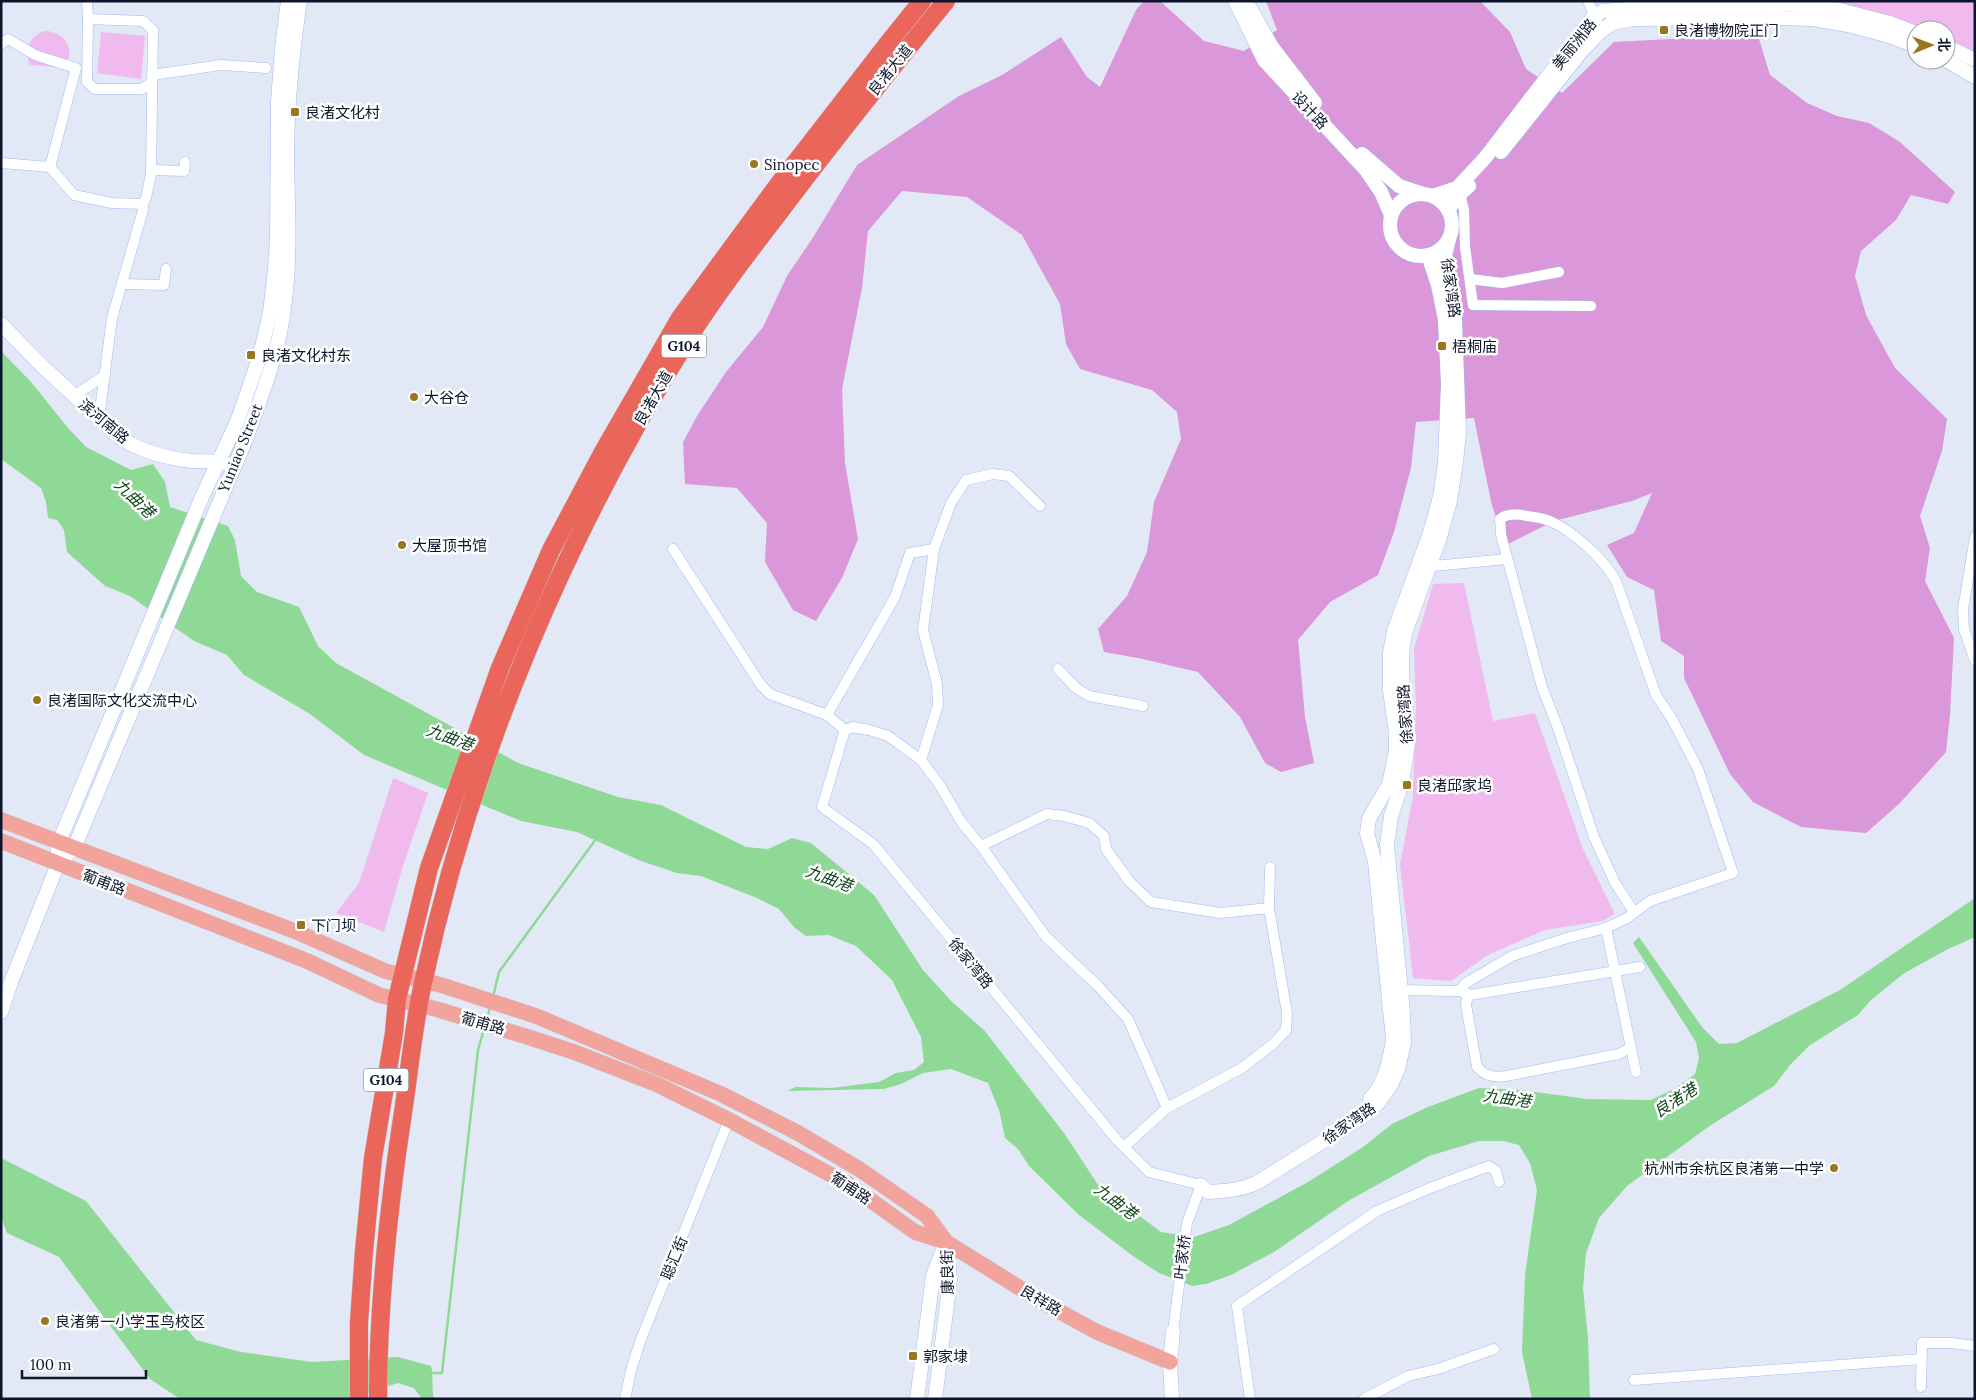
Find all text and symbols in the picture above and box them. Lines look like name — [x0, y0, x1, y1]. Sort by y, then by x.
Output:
street label: 美丽洲路 — [1548, 15, 1600, 73]
north arrow — [1906, 20, 1956, 70]
place label: 良渚博物院正门 — [1674, 21, 1779, 40]
marker: 良渚博物院正门 — [1658, 24, 1670, 36]
text: 北 — [1935, 38, 1953, 52]
street label: 良渚大道 — [864, 41, 916, 99]
street label: 设计路 — [1288, 87, 1332, 133]
place label: 良渚文化村 — [305, 103, 380, 122]
marker: 良渚文化村 — [289, 106, 301, 118]
place label: Sinopec — [764, 155, 820, 174]
marker: Sinopec — [748, 158, 760, 170]
street label: 徐家湾路 — [1437, 257, 1465, 319]
road number: G104 — [662, 334, 706, 358]
place label: 梧桐庙 — [1452, 337, 1497, 356]
marker: 梧桐庙 — [1436, 340, 1448, 352]
place label: 良渚文化村东 — [261, 346, 351, 365]
marker: 良渚文化村东 — [245, 349, 257, 361]
street label: 良渚大道 — [630, 367, 676, 429]
place label: 大谷仓 — [424, 388, 469, 407]
marker: 大谷仓 — [408, 391, 420, 403]
street label: 滨河南路 — [75, 394, 133, 448]
street label: Yuniao Street — [213, 401, 266, 496]
water label: 九曲港 — [111, 474, 161, 523]
place label: 大屋顶书馆 — [412, 536, 487, 555]
marker: 大屋顶书馆 — [396, 539, 408, 551]
street label: 徐家湾路 — [1393, 683, 1417, 745]
place label: 良渚国际文化交流中心 — [47, 691, 197, 710]
marker: 良渚国际文化交流中心 — [31, 694, 43, 706]
water label: 九曲港 — [424, 719, 478, 755]
place label: 良渚邱家坞 — [1417, 776, 1492, 795]
marker: 良渚邱家坞 — [1401, 779, 1413, 791]
water label: 九曲港 — [803, 860, 857, 896]
street label: 葡甫路 — [80, 865, 128, 899]
place label: 下门坝 — [311, 916, 356, 935]
marker: 下门坝 — [295, 919, 307, 931]
street label: 徐家湾路 — [945, 934, 997, 992]
street label: 葡甫路 — [459, 1008, 507, 1038]
road number: G104 — [364, 1068, 408, 1092]
water label: 良渚港 — [1649, 1077, 1702, 1121]
water label: 九曲港 — [1482, 1085, 1534, 1112]
street label: 徐家湾路 — [1319, 1098, 1379, 1148]
place label: 杭州市余杭区良渚第一中学 — [1644, 1159, 1824, 1178]
marker: 杭州市余杭区良渚第一中学 — [1828, 1162, 1840, 1174]
street label: 葡甫路 — [827, 1168, 875, 1208]
water label: 九曲港 — [1091, 1179, 1143, 1225]
street label: 聪汇街 — [657, 1234, 691, 1282]
street label: 叶家桥 — [1170, 1234, 1194, 1280]
street label: 康良街 — [937, 1249, 957, 1295]
street label: 良祥路 — [1017, 1281, 1065, 1319]
place label: 良渚第一小学玉鸟校区 — [55, 1312, 205, 1331]
marker: 良渚第一小学玉鸟校区 — [39, 1315, 51, 1327]
place label: 郭家埭 — [923, 1347, 968, 1366]
scale bar — [22, 1348, 146, 1380]
marker: 郭家埭 — [907, 1350, 919, 1362]
text: 100 m — [30, 1355, 71, 1374]

